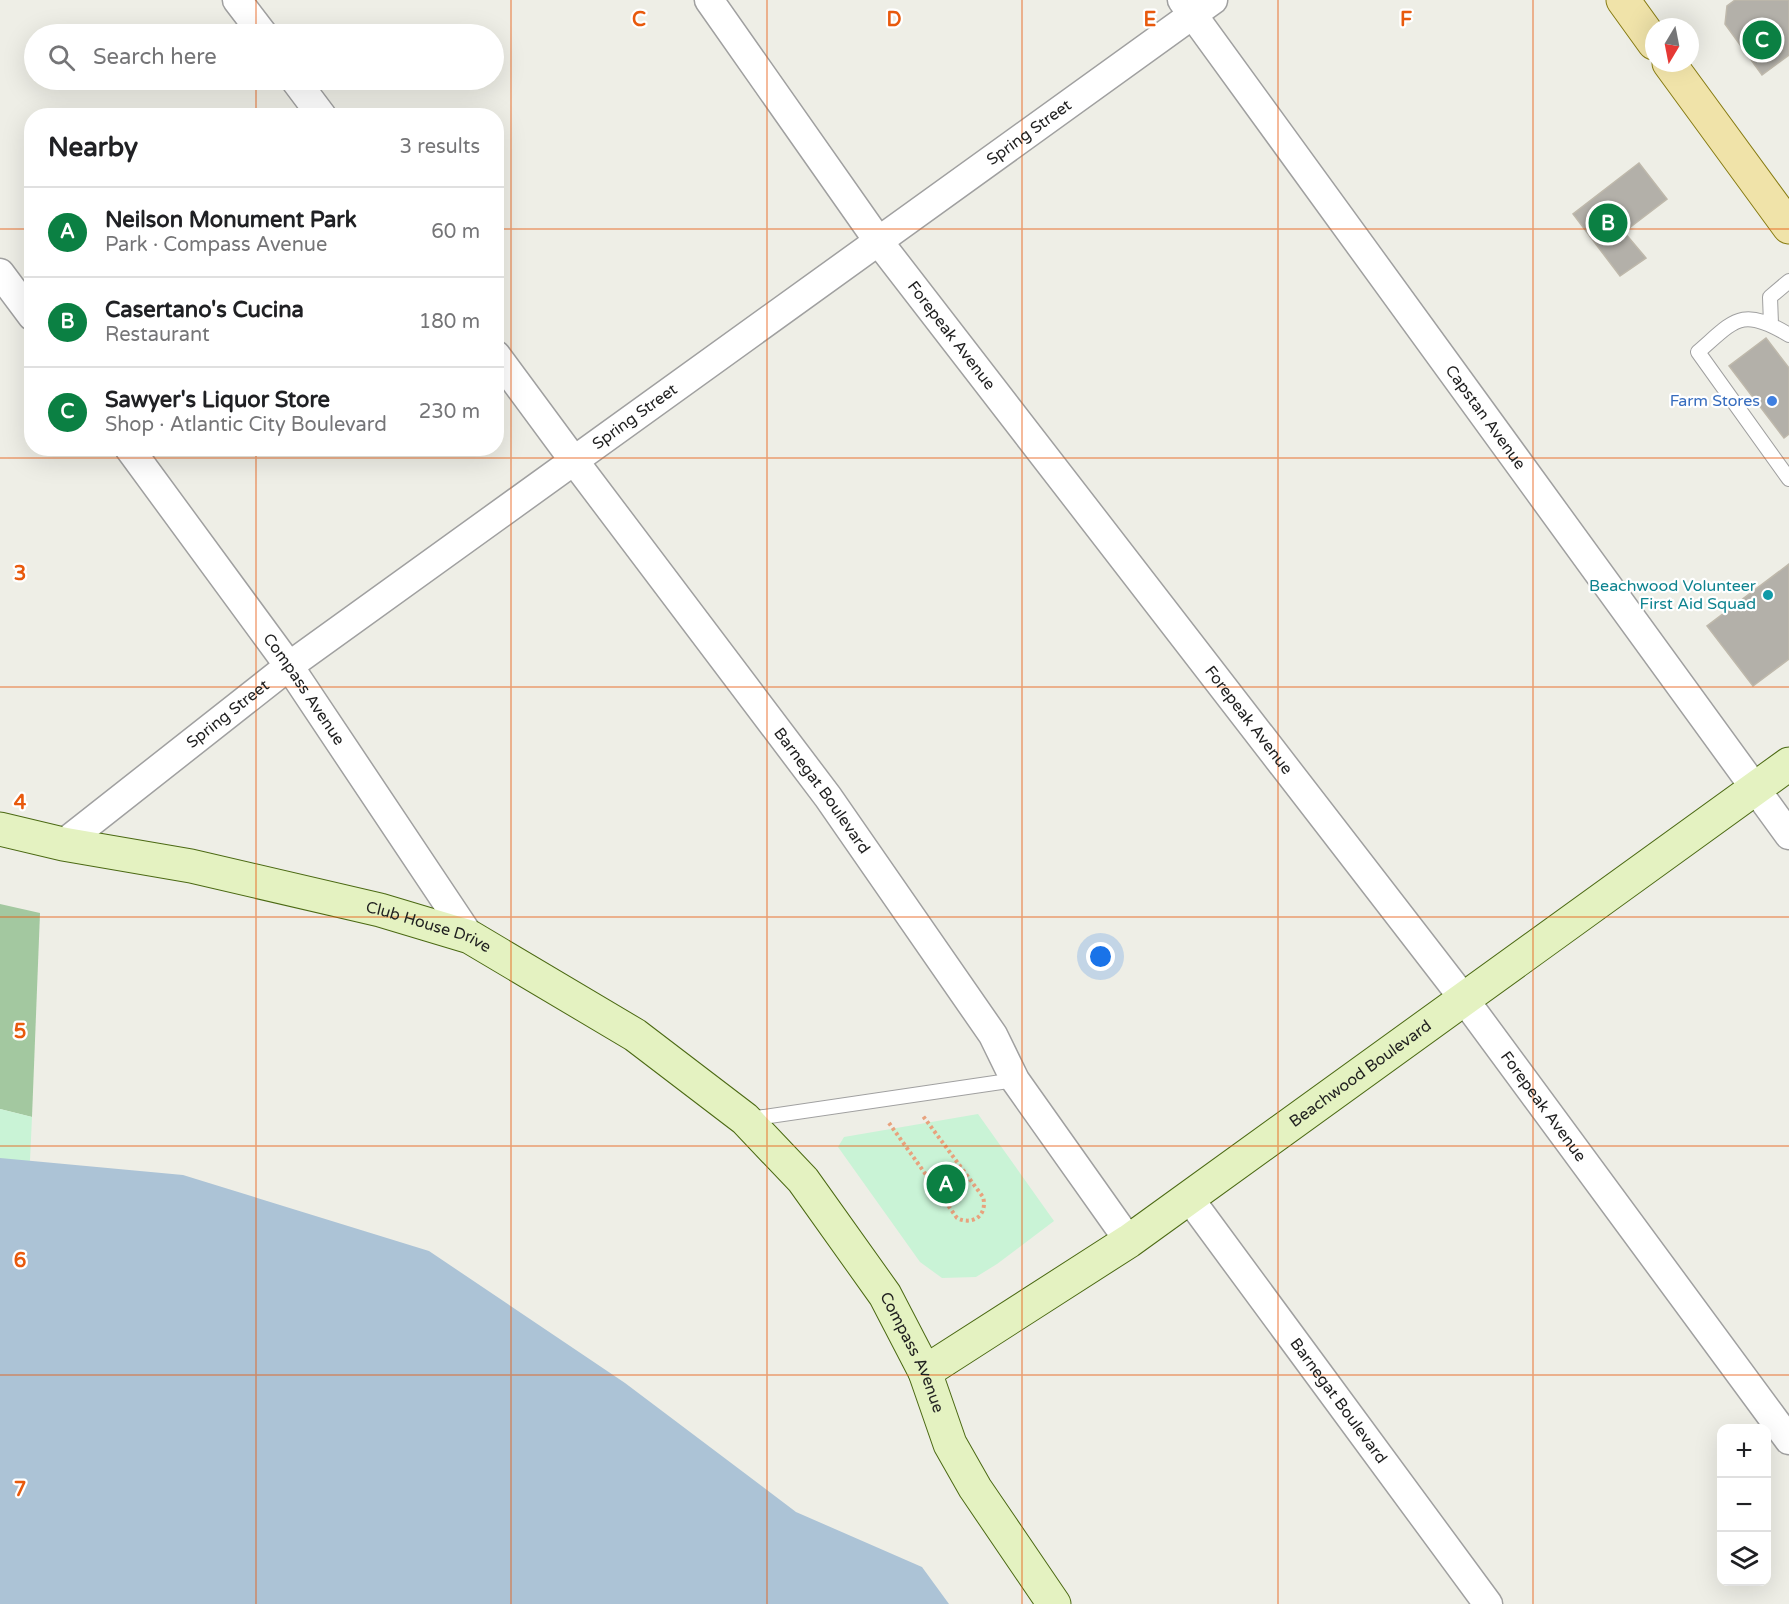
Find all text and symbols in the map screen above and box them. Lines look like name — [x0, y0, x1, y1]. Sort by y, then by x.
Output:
text: C — [632, 8, 646, 32]
text: D — [886, 8, 902, 32]
text: E — [1144, 8, 1157, 32]
text: F — [1400, 8, 1412, 32]
north arrow — [1645, 18, 1699, 72]
pin: C — [1742, 18, 1782, 63]
search box — [24, 24, 504, 90]
icon: search — [45, 41, 78, 74]
text: Search here — [93, 44, 217, 70]
street label: Spring Street — [983, 95, 1075, 170]
text: Nearby — [48, 132, 138, 163]
text: 3 results — [400, 135, 480, 159]
pin: B — [1588, 200, 1628, 246]
text: Neilson Monument Park — [105, 207, 357, 233]
text: A — [60, 220, 75, 244]
text: 60 m — [431, 220, 480, 244]
text: Park · Compass Avenue — [105, 233, 327, 257]
street label: Forepeak Avenue — [903, 277, 1000, 394]
text: Casertano's Cucina — [105, 297, 304, 323]
text: B — [61, 310, 74, 334]
text: 180 m — [419, 310, 480, 334]
text: Restaurant — [105, 323, 210, 347]
street label: Capstan Avenue — [1441, 361, 1530, 473]
street label: Spring Street — [589, 379, 681, 454]
text: Sawyer's Liquor Store — [105, 387, 330, 413]
place label: Farm Stores — [1670, 391, 1760, 411]
marker: Farm Stores — [1765, 394, 1779, 408]
text: C — [61, 400, 74, 424]
text: 230 m — [419, 400, 480, 424]
text: Shop · Atlantic City Boulevard — [105, 413, 387, 437]
text: 3 — [14, 562, 26, 586]
place label: Beachwood Volunteer First Aid Squad — [1589, 576, 1757, 614]
marker: Beachwood Volunteer First Aid Squad — [1761, 588, 1775, 602]
street label: Compass Avenue — [258, 629, 349, 749]
street label: Forepeak Avenue — [1200, 662, 1297, 779]
street label: Spring Street — [183, 675, 273, 753]
street label: Barnegat Boulevard — [769, 724, 874, 858]
text: 4 — [14, 791, 27, 815]
street label: Club House Drive — [364, 897, 495, 957]
your location — [1086, 942, 1115, 971]
street label: Beachwood Boulevard — [1286, 1016, 1435, 1132]
text: 5 — [14, 1020, 26, 1044]
street label: Forepeak Avenue — [1496, 1047, 1590, 1166]
pin: A — [926, 1162, 966, 1206]
text: 6 — [14, 1249, 26, 1273]
street label: Compass Avenue — [875, 1289, 948, 1415]
street label: Barnegat Boulevard — [1286, 1334, 1391, 1468]
map controls — [1717, 1424, 1771, 1586]
button: + — [1717, 1424, 1771, 1478]
text: 7 — [14, 1478, 26, 1502]
button: − — [1717, 1478, 1771, 1532]
button: layers — [1717, 1532, 1771, 1586]

